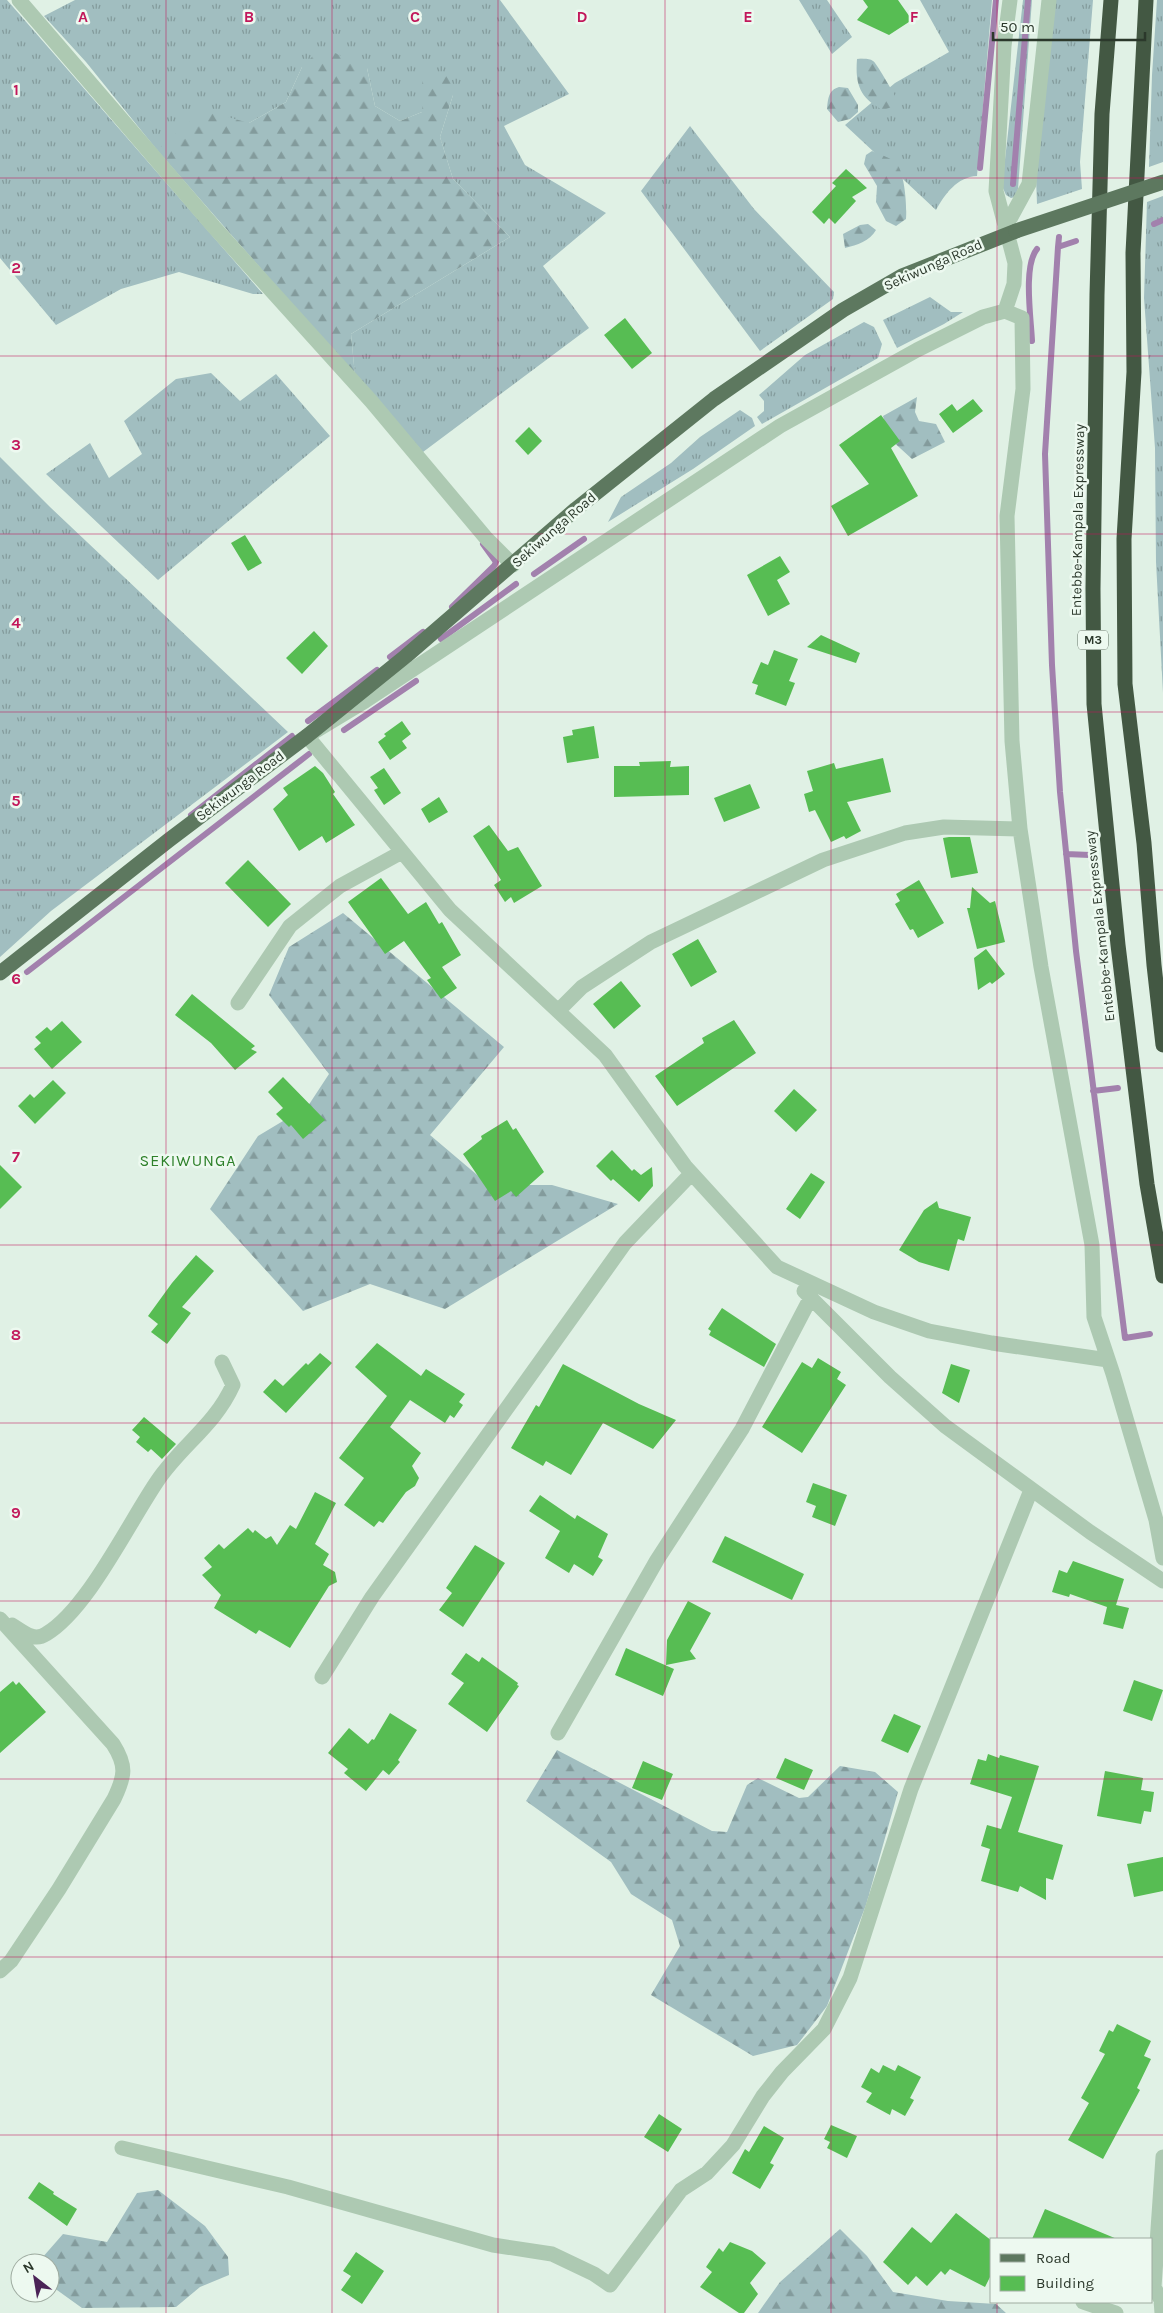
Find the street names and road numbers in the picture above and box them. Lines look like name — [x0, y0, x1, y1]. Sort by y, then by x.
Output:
street label: Sekiwunga Road — [881, 236, 985, 294]
street label: Entebbe-Kampala Expressway — [1068, 423, 1088, 616]
street label: Sekiwunga Road — [508, 489, 600, 571]
road number: M3 — [1078, 630, 1108, 650]
street label: Sekiwunga Road — [193, 747, 287, 825]
street label: Entebbe-Kampala Expressway — [1081, 829, 1118, 1022]

